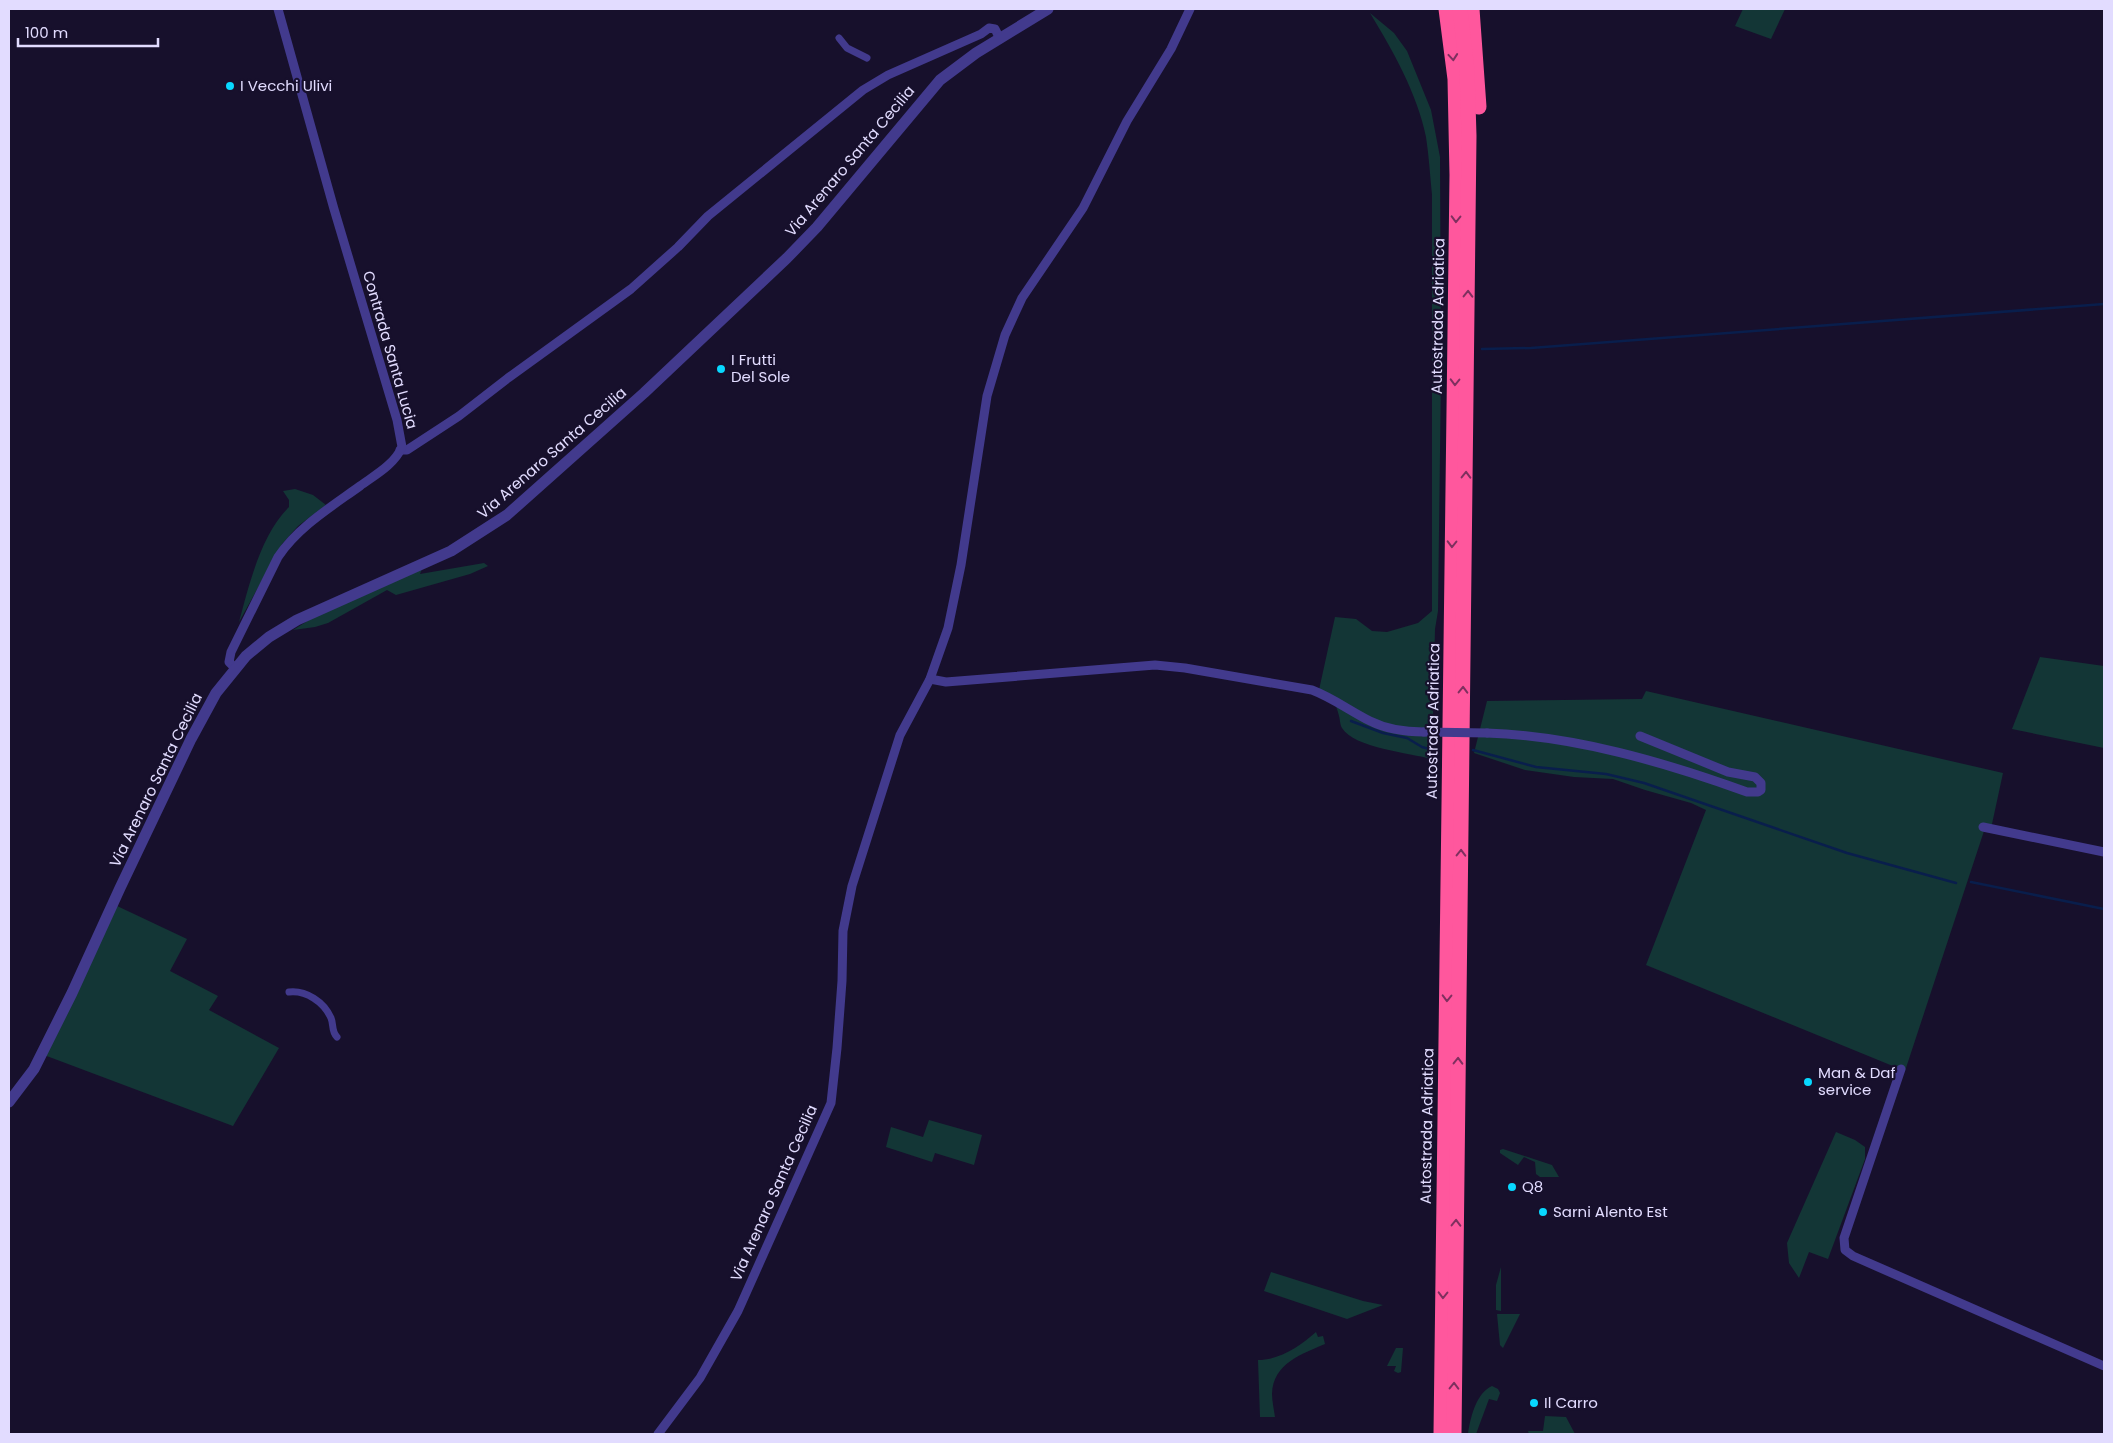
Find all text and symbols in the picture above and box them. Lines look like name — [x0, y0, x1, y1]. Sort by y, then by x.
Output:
scale bar — [18, 15, 158, 47]
text: 100 m — [25, 22, 68, 43]
one-way arrow — [1447, 53, 1458, 61]
place label: I Vecchi Ulivi — [240, 75, 332, 96]
marker: I Vecchi Ulivi — [224, 80, 236, 92]
street label: Via Arenaro Santa Cecilia — [780, 81, 919, 241]
one-way arrow — [1451, 216, 1462, 224]
street label: Autostrada Adriatica — [1426, 238, 1449, 394]
street label: Contrada Santa Lucia — [358, 268, 423, 431]
one-way arrow — [1463, 290, 1473, 298]
place label: I Frutti Del Sole — [731, 349, 790, 387]
marker: I Frutti Del Sole — [715, 363, 727, 375]
one-way arrow — [1449, 378, 1460, 386]
street label: Via Arenaro Santa Cecilia — [473, 382, 631, 523]
one-way arrow — [1461, 471, 1471, 478]
one-way arrow — [1447, 541, 1458, 549]
street label: Autostrada Adriatica — [1421, 643, 1444, 799]
one-way arrow — [1458, 686, 1468, 694]
street label: Via Arenaro Santa Cecilia — [104, 689, 207, 870]
one-way arrow — [1456, 849, 1466, 856]
one-way arrow — [1442, 994, 1452, 1002]
street label: Autostrada Adriatica — [1415, 1048, 1438, 1204]
one-way arrow — [1453, 1056, 1463, 1064]
place label: Man & Daf service — [1818, 1062, 1895, 1100]
marker: Man & Daf service — [1802, 1076, 1814, 1088]
street label: Via Arenaro Santa Cecilia — [725, 1101, 822, 1284]
place label: Q8 — [1522, 1176, 1543, 1197]
marker: Q8 — [1506, 1181, 1518, 1193]
place label: Sarni Alento Est — [1553, 1201, 1668, 1222]
marker: Sarni Alento Est — [1537, 1206, 1549, 1218]
one-way arrow — [1451, 1219, 1461, 1226]
one-way arrow — [1438, 1292, 1448, 1299]
one-way arrow — [1449, 1381, 1459, 1389]
place label: Il Carro — [1544, 1392, 1598, 1413]
marker: Il Carro — [1528, 1397, 1540, 1409]

